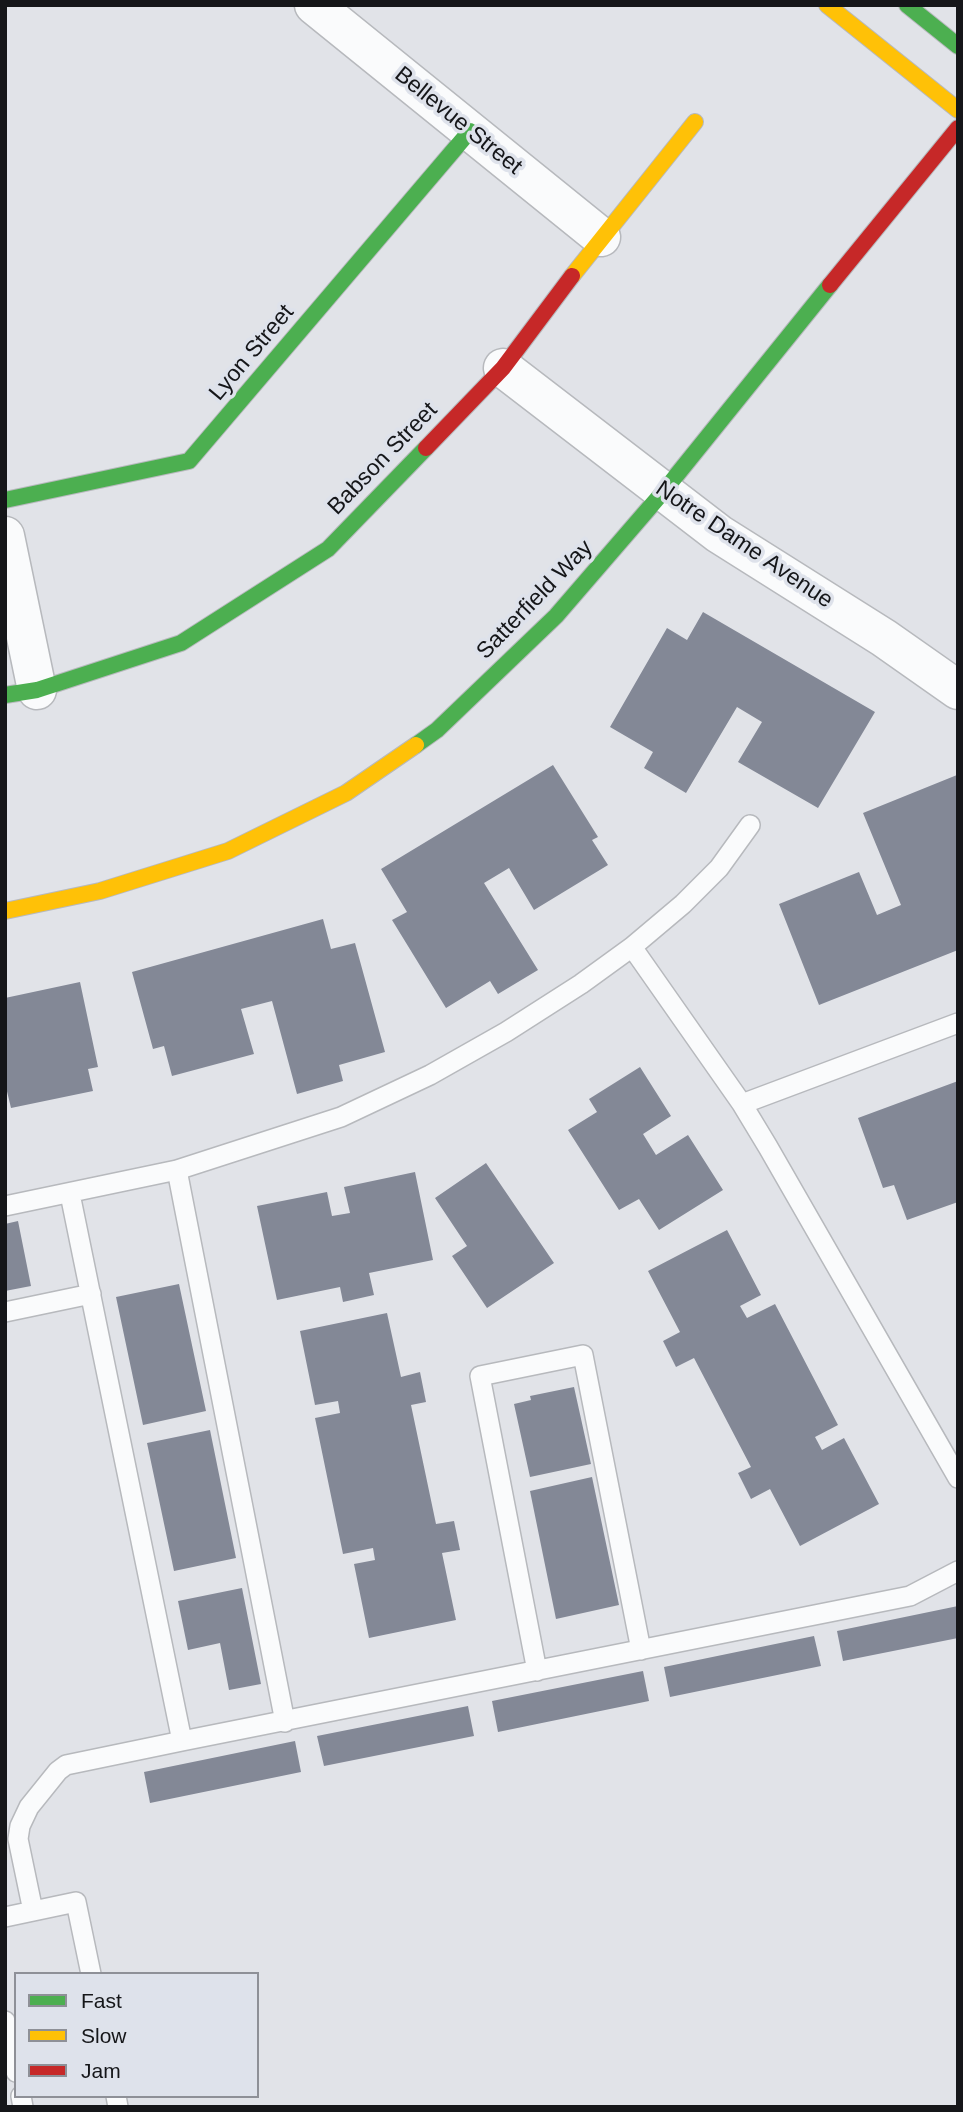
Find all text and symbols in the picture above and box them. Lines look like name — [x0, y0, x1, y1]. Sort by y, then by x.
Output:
street label: Bellevue Street — [389, 61, 527, 181]
street label: Lyon Street — [204, 299, 300, 407]
street label: Babson Street — [322, 397, 444, 521]
street label: Notre Dame Avenue — [650, 475, 838, 615]
street label: Satterfield Way — [471, 535, 599, 665]
legend — [14, 1972, 259, 2098]
text: Fast — [81, 1989, 122, 2012]
text: Slow — [81, 2024, 127, 2047]
text: Jam — [81, 2059, 121, 2082]

